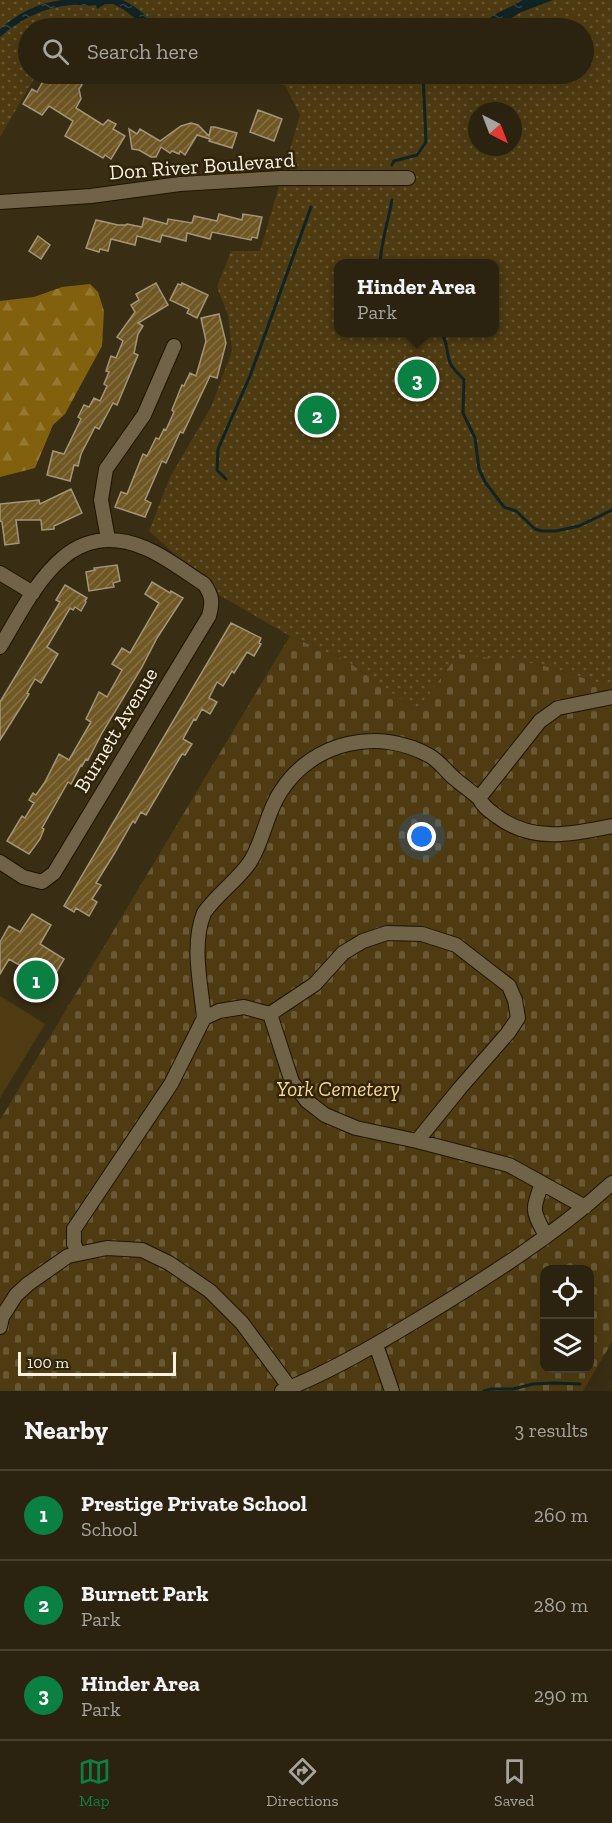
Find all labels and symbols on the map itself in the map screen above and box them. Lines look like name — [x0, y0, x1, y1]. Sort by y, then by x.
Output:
north arrow — [468, 102, 522, 156]
street label: Don River Boulevard — [108, 147, 296, 184]
pin: 3 — [398, 356, 436, 401]
pin: 2 — [298, 392, 336, 438]
street label: Burnett Avenue — [68, 663, 163, 797]
your location — [407, 822, 436, 851]
pin: 1 — [16, 958, 56, 1002]
park label: York Cemetery — [276, 1076, 400, 1101]
scale bar — [18, 1349, 176, 1376]

